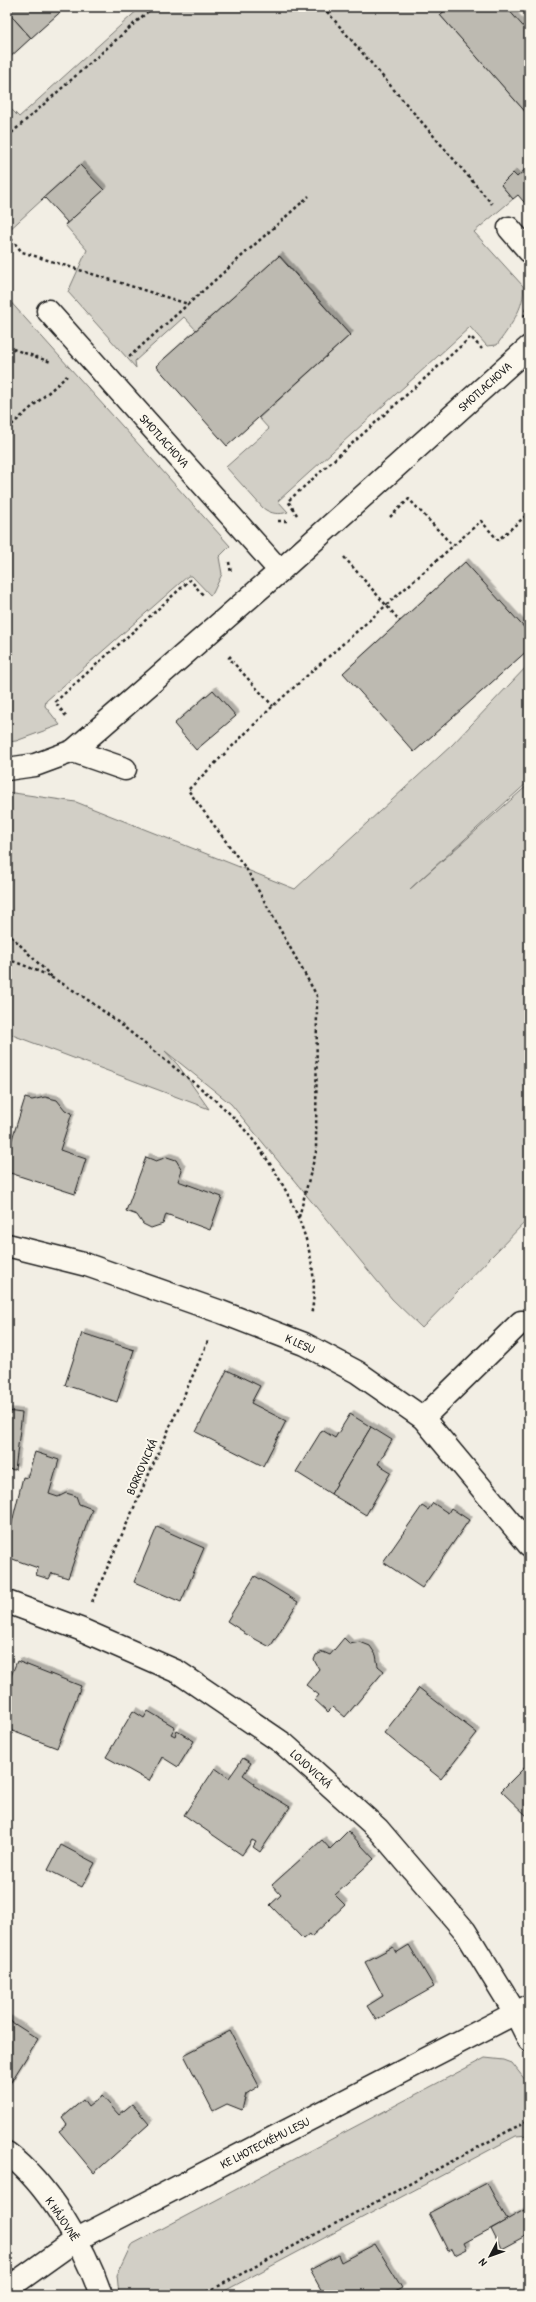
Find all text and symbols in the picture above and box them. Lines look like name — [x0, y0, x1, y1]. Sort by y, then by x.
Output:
street label: SMOTLACHOVA — [454, 358, 515, 415]
street label: SMOTLACHOVA — [136, 410, 193, 471]
street label: K LESU — [283, 1329, 318, 1358]
street label: BORKOVICKÁ — [122, 1436, 161, 1497]
street label: LOJOVICKÁ — [287, 1745, 336, 1792]
street label: KE LHOTECKÉMU LESU — [217, 2112, 313, 2172]
street label: K HÁJOVNĚ — [41, 2193, 84, 2245]
north arrow — [470, 2236, 510, 2276]
text: N — [475, 2256, 490, 2269]

